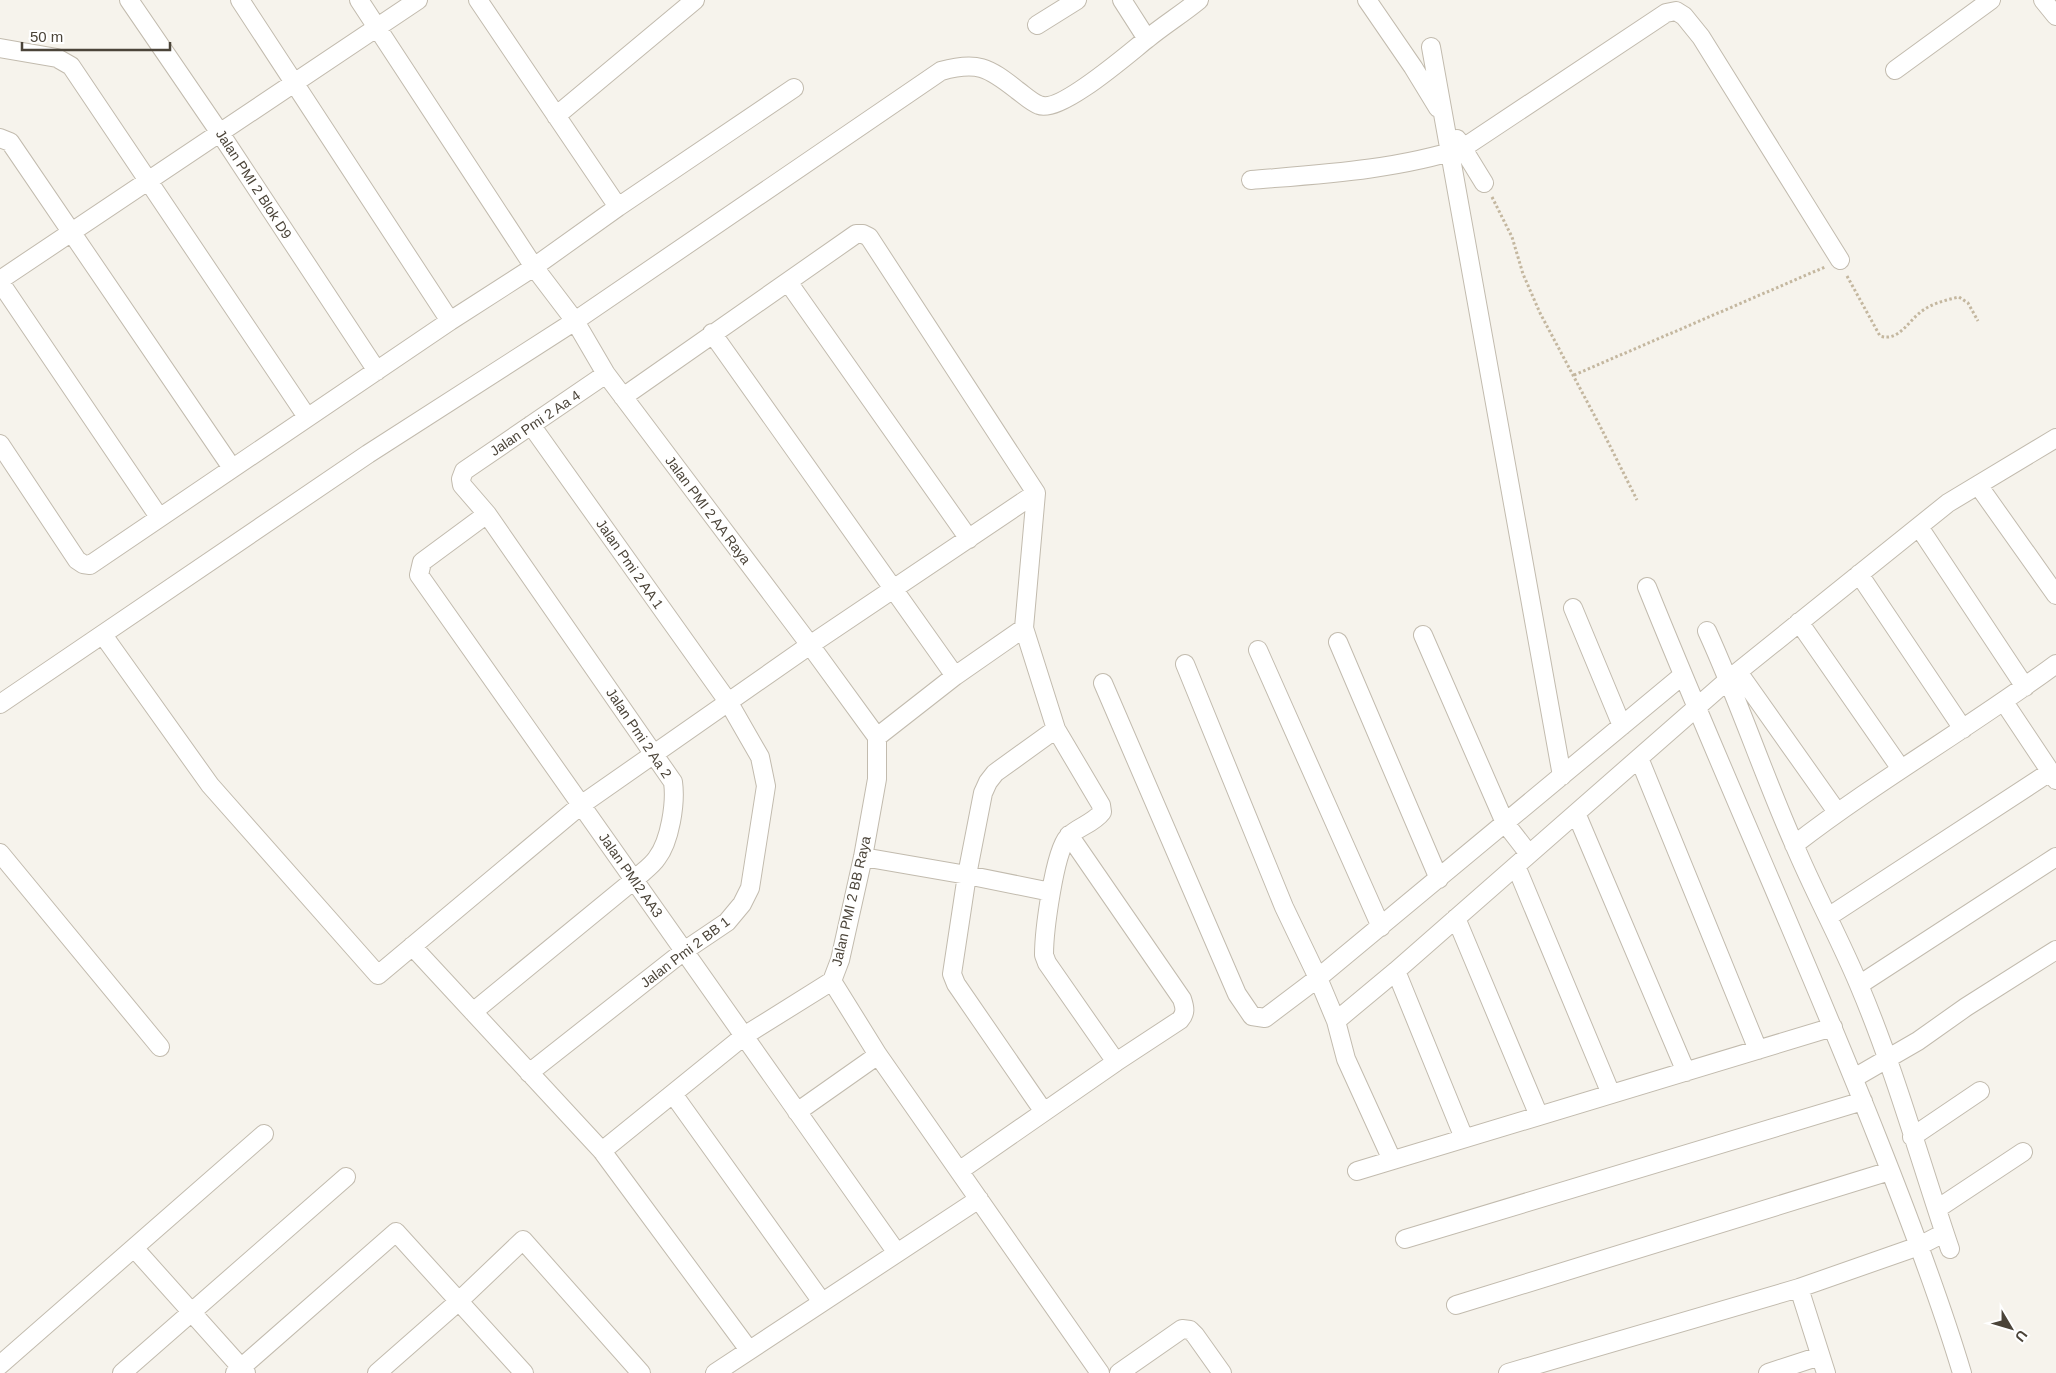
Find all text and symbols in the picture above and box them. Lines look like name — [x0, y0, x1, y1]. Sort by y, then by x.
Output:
scale bar — [22, 20, 170, 52]
text: 50 m — [30, 28, 63, 45]
street label: Jalan PMI 2 Blok D9 — [213, 126, 295, 242]
street label: Jalan Pmi 2 Aa 4 — [487, 387, 583, 459]
street label: Jalan PMI 2 AA Raya — [662, 453, 754, 567]
street label: Jalan Pmi 2 AA 1 — [593, 516, 667, 612]
street label: Jalan Pmi 2 Aa 2 — [603, 685, 675, 781]
street label: Jalan PMI2 AA3 — [596, 830, 666, 921]
street label: Jalan PMI 2 BB Raya — [828, 834, 874, 968]
street label: Jalan Pmi 2 BB 1 — [637, 913, 733, 991]
north arrow — [1986, 1303, 2036, 1353]
text: U — [2012, 1327, 2031, 1345]

